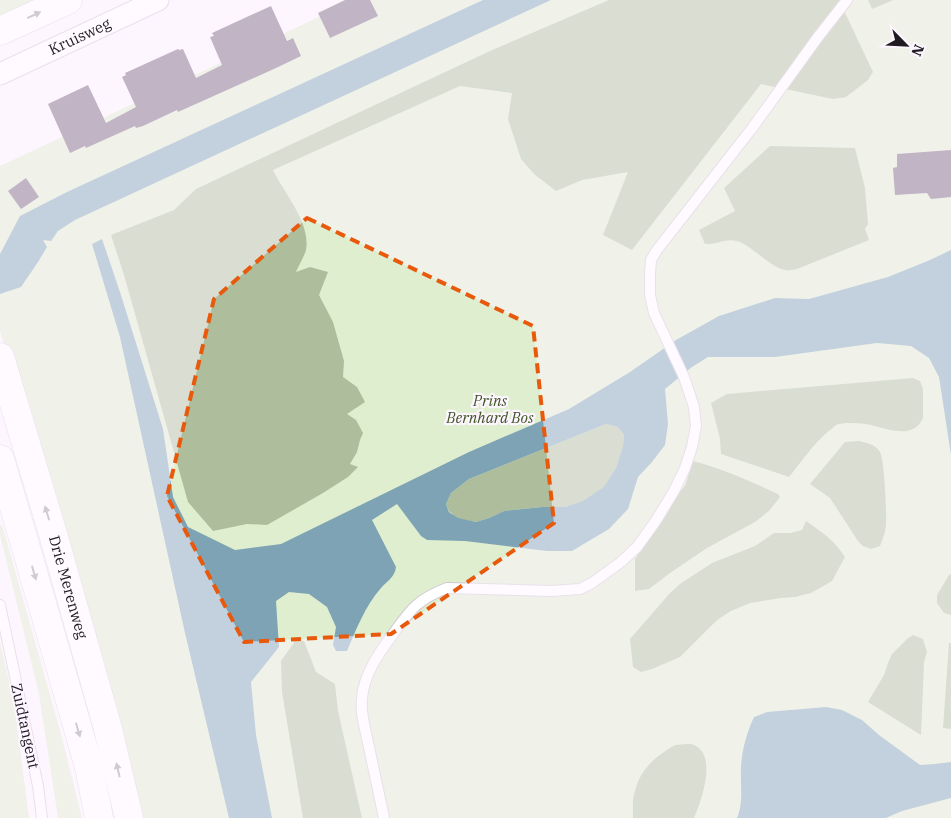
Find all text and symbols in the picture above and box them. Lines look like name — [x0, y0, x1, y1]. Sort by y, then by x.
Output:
one-way arrow — [27, 11, 41, 19]
street label: Kruisweg — [45, 14, 114, 59]
north arrow — [881, 20, 931, 70]
text: N — [907, 42, 928, 59]
park label: Prins Bernhard Bos — [445, 391, 534, 427]
one-way arrow — [43, 505, 50, 520]
street label: Drie Merenweg — [45, 533, 92, 641]
one-way arrow — [30, 566, 38, 581]
street label: Zuidtangent — [7, 682, 44, 770]
one-way arrow — [74, 722, 82, 737]
one-way arrow — [114, 763, 122, 778]

